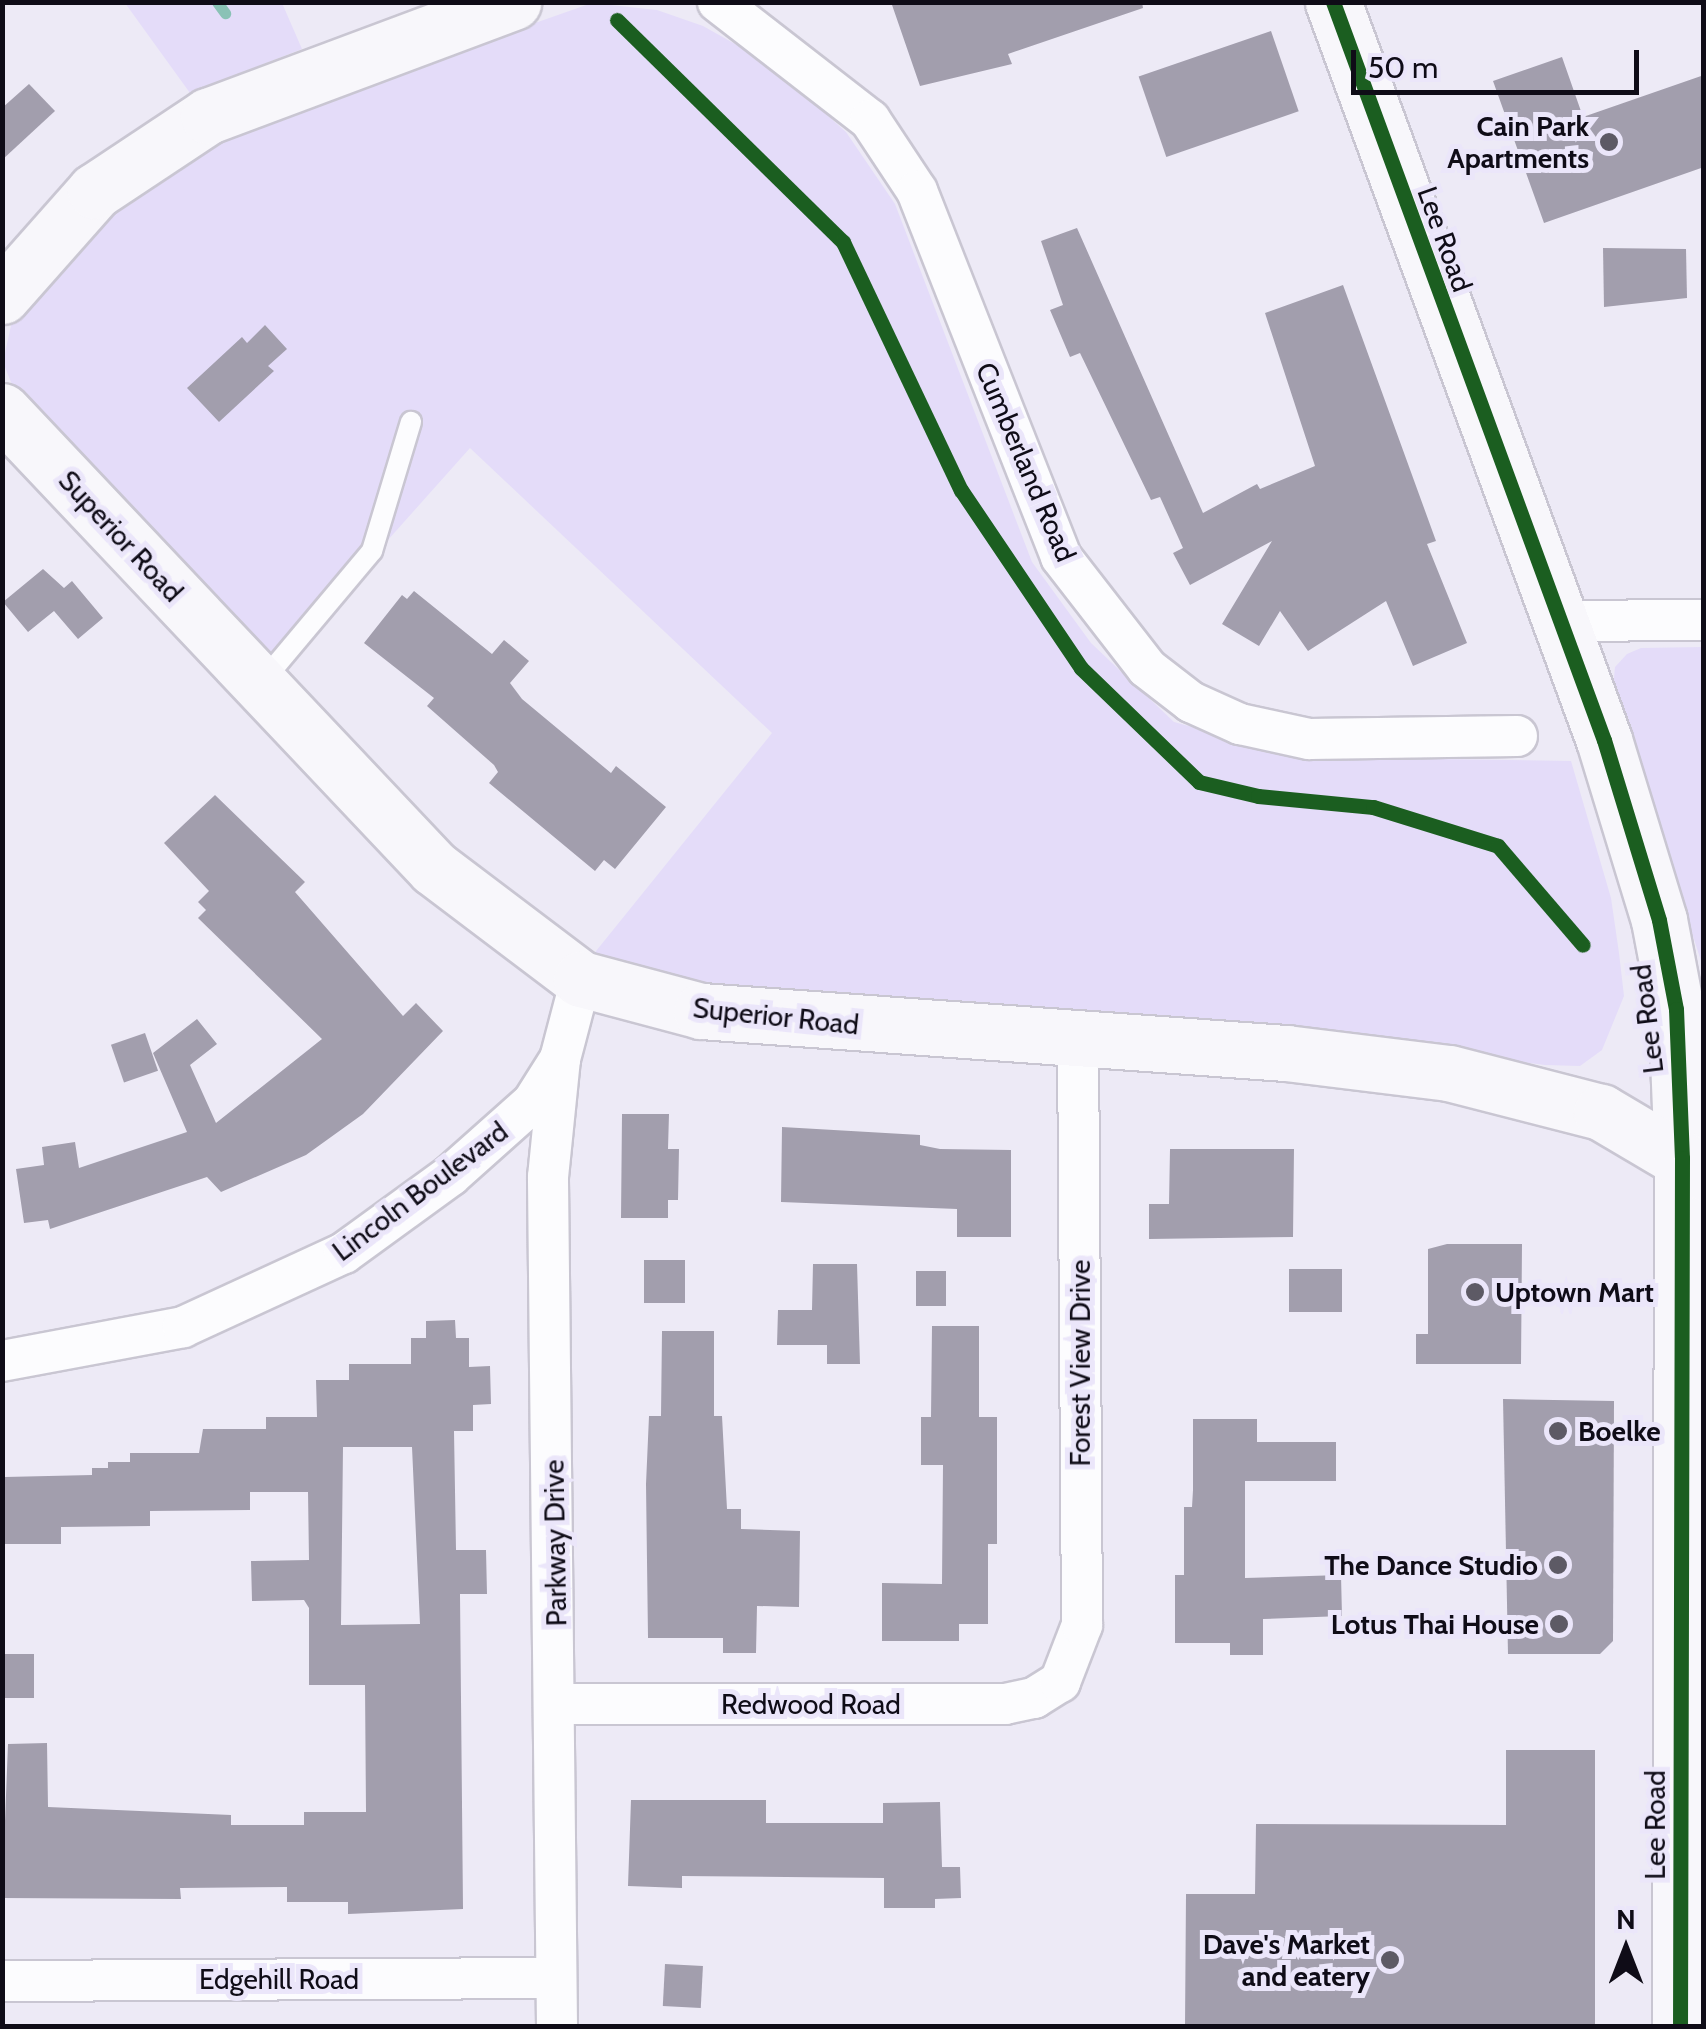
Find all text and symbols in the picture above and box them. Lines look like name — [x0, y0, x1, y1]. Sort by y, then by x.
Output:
scale bar — [1356, 30, 1644, 92]
text: 50 m — [1368, 49, 1438, 86]
place label: Cain Park Apartments — [1447, 109, 1589, 175]
marker: Cain Park Apartments — [1598, 131, 1620, 153]
street label: Lee Road — [1410, 182, 1480, 296]
street label: Cumberland Road — [969, 357, 1083, 567]
street label: Superior Road — [52, 464, 190, 608]
street label: Lee Road — [1624, 963, 1670, 1075]
street label: Superior Road — [691, 991, 861, 1041]
street label: Lincoln Boulevard — [326, 1114, 514, 1268]
street label: Forest View Drive — [1063, 1260, 1097, 1466]
place label: Uptown Mart — [1495, 1275, 1654, 1309]
marker: Uptown Mart — [1464, 1281, 1486, 1303]
place label: Boelke — [1578, 1414, 1661, 1448]
marker: Boelke — [1547, 1420, 1569, 1442]
street label: Parkway Drive — [537, 1459, 573, 1627]
place label: The Dance Studio — [1324, 1548, 1538, 1582]
marker: The Dance Studio — [1547, 1554, 1569, 1576]
place label: Lotus Thai House — [1331, 1607, 1539, 1641]
marker: Lotus Thai House — [1548, 1613, 1570, 1635]
street label: Redwood Road — [721, 1687, 901, 1721]
street label: Lee Road — [1638, 1770, 1672, 1880]
north arrow — [1576, 1899, 1676, 1999]
text: N — [1616, 1902, 1636, 1936]
place label: Dave's Market and eatery — [1203, 1927, 1370, 1993]
marker: Dave's Market and eatery — [1379, 1949, 1401, 1971]
street label: Edgehill Road — [199, 1962, 359, 1996]

